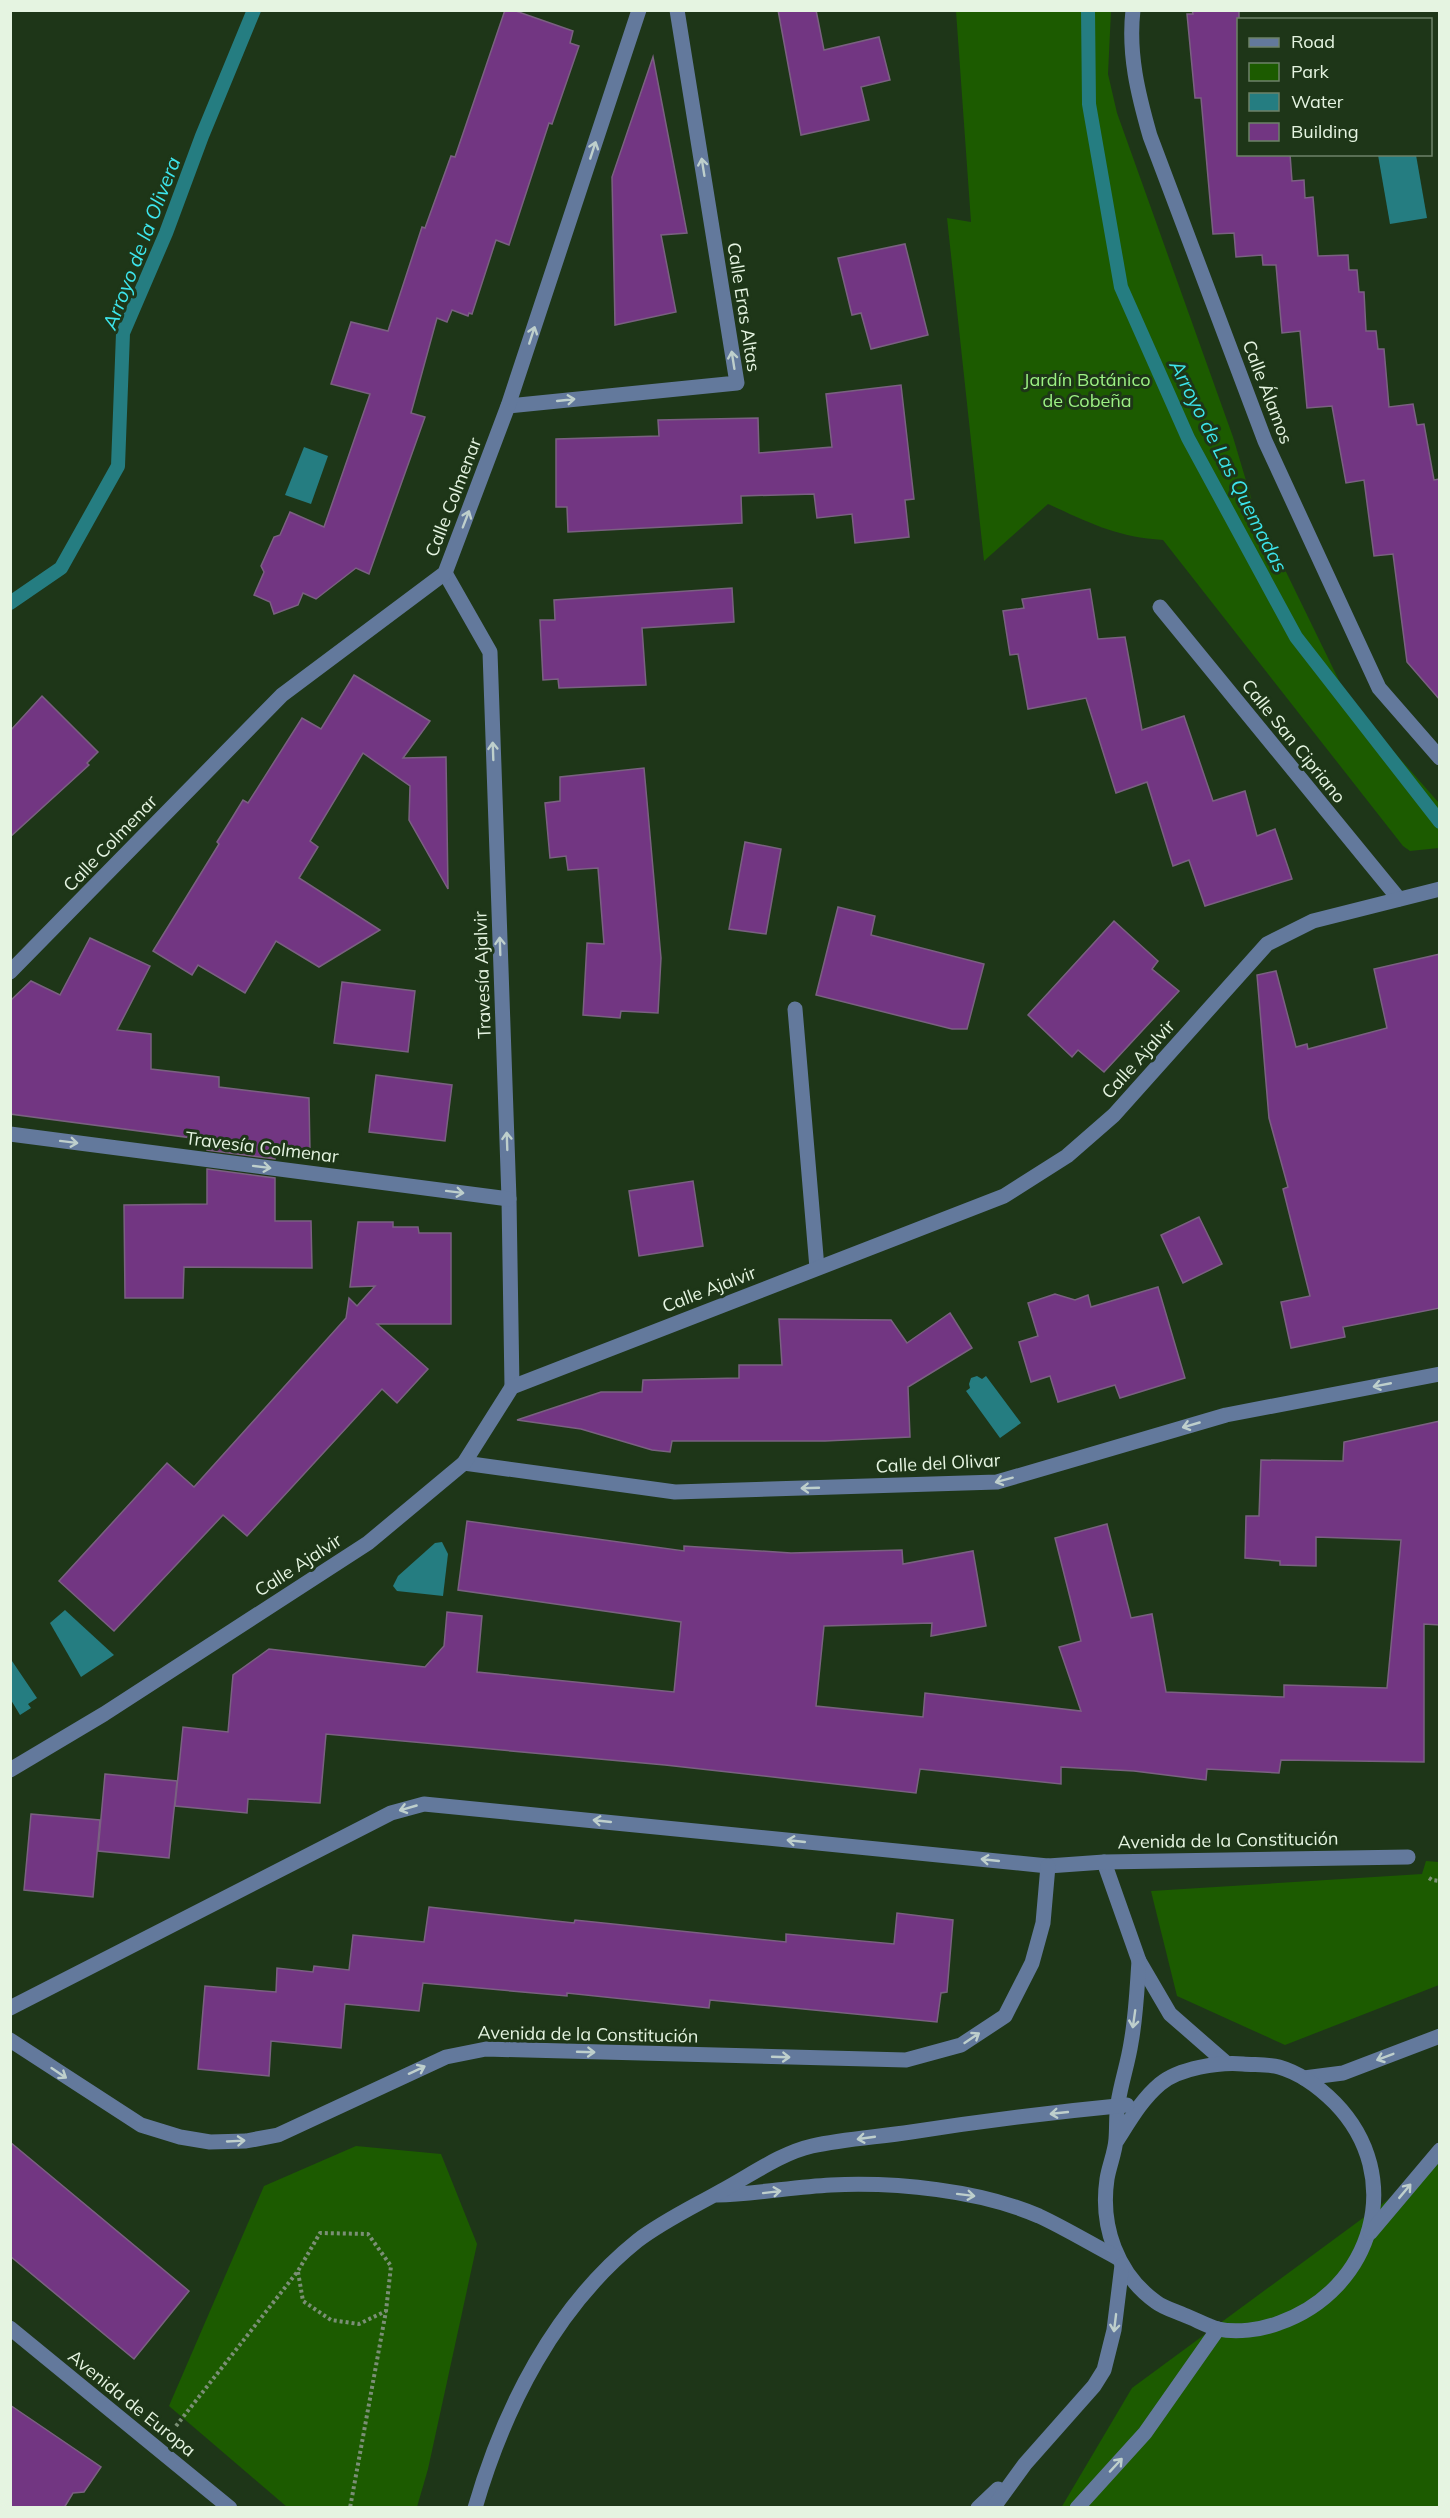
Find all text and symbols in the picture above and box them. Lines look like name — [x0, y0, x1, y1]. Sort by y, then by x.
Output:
legend — [1237, 18, 1432, 156]
text: Road — [1291, 30, 1335, 53]
text: Park — [1291, 60, 1330, 83]
text: Water — [1291, 90, 1344, 113]
text: Building — [1291, 120, 1359, 143]
one-way arrow — [588, 141, 599, 160]
water label: Arroyo de la Olivera — [96, 153, 185, 334]
one-way arrow — [697, 158, 708, 178]
street label: Calle Eras Altas — [722, 241, 766, 373]
one-way arrow — [527, 326, 538, 345]
street label: Calle Álamos — [1238, 337, 1298, 447]
one-way arrow — [728, 351, 739, 370]
water label: Arroyo de Las Quemadas — [1164, 355, 1294, 576]
park label: Jardín Botánico de Cobeña — [1024, 368, 1150, 412]
one-way arrow — [556, 394, 576, 405]
street label: Calle Colmenar — [420, 434, 486, 560]
one-way arrow — [461, 510, 472, 529]
street label: Calle San Cipriano — [1237, 674, 1351, 808]
one-way arrow — [488, 742, 499, 762]
street label: Calle Colmenar — [58, 790, 162, 896]
street label: Travesía Ajalvir — [468, 910, 496, 1039]
one-way arrow — [495, 937, 506, 957]
street label: Calle Ajalvir — [1096, 1014, 1180, 1103]
street label: Travesía Colmenar — [184, 1126, 340, 1168]
one-way arrow — [502, 1131, 513, 1151]
one-way arrow — [58, 1136, 78, 1147]
one-way arrow — [251, 1162, 271, 1173]
one-way arrow — [445, 1187, 465, 1198]
street label: Calle Ajalvir — [659, 1260, 760, 1317]
one-way arrow — [1373, 1380, 1392, 1391]
one-way arrow — [1182, 1419, 1201, 1431]
street label: Calle del Olivar — [875, 1448, 1001, 1478]
one-way arrow — [995, 1474, 1014, 1486]
one-way arrow — [800, 1482, 820, 1493]
street label: Calle Ajalvir — [250, 1528, 346, 1602]
one-way arrow — [399, 1803, 418, 1814]
one-way arrow — [592, 1815, 612, 1826]
street label: Avenida de la Constitución — [1117, 1827, 1339, 1853]
one-way arrow — [787, 1835, 806, 1846]
one-way arrow — [981, 1854, 1000, 1865]
one-way arrow — [1129, 2008, 1140, 2028]
street label: Avenida de la Constitución — [477, 2021, 699, 2047]
one-way arrow — [963, 2031, 980, 2044]
one-way arrow — [576, 2046, 596, 2057]
one-way arrow — [770, 2051, 790, 2063]
one-way arrow — [1376, 2052, 1395, 2063]
one-way arrow — [407, 2064, 425, 2076]
one-way arrow — [50, 2067, 67, 2079]
one-way arrow — [1050, 2107, 1070, 2118]
one-way arrow — [856, 2133, 876, 2144]
one-way arrow — [226, 2135, 246, 2146]
one-way arrow — [1398, 2183, 1411, 2199]
one-way arrow — [762, 2186, 782, 2197]
one-way arrow — [956, 2190, 976, 2201]
one-way arrow — [1109, 2313, 1120, 2332]
street label: Avenida de Europa — [63, 2344, 201, 2462]
one-way arrow — [1109, 2457, 1124, 2472]

